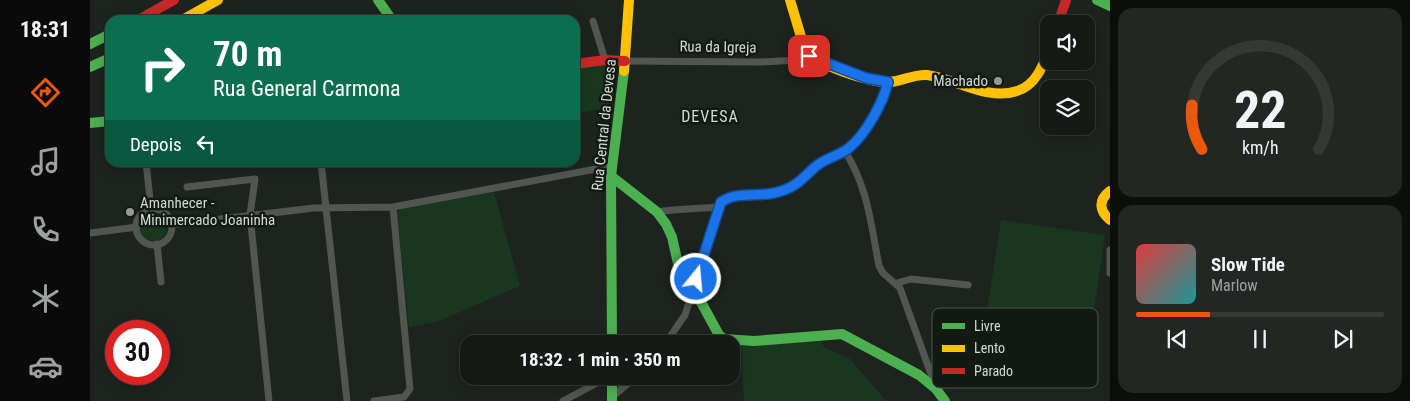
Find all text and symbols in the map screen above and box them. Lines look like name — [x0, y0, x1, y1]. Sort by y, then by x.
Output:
map controls — [1040, 15, 1095, 135]
button: sound — [1040, 15, 1095, 70]
text: 18:31 — [20, 17, 70, 42]
text: 70 m — [213, 34, 282, 75]
icon: right — [130, 35, 195, 100]
pin — [788, 35, 830, 77]
street label: Rua da Igreja — [679, 37, 757, 57]
icon: arrive — [795, 42, 823, 70]
street label: Rua Central da Devesa — [588, 58, 620, 192]
place label: Machado — [933, 72, 988, 90]
icon: directions — [28, 75, 63, 110]
marker: Machado — [992, 75, 1004, 87]
text: Rua General Carmona — [213, 76, 401, 101]
button: layers — [1040, 80, 1095, 135]
text: 22 — [1234, 80, 1286, 141]
district label: DEVESA — [681, 107, 739, 126]
icon: left — [192, 130, 220, 158]
text: Depois — [130, 133, 182, 156]
text: km/h — [1242, 137, 1278, 158]
icon: music — [28, 144, 63, 179]
place label: Amanhecer - Minimercado Joaninha — [140, 194, 275, 229]
marker: Amanhecer - Minimercado Joaninha — [124, 206, 136, 218]
icon: phone — [28, 212, 63, 247]
position arrow — [669, 252, 721, 304]
text: Slow Tide — [1211, 253, 1285, 276]
text: Marlow — [1211, 276, 1258, 295]
icon: climate — [28, 281, 63, 316]
legend — [932, 308, 1098, 388]
text: Livre — [974, 318, 1001, 334]
speed limit sign: 30 — [105, 320, 170, 385]
icon: previous — [1163, 325, 1191, 353]
icon: pause — [1246, 325, 1274, 353]
icon: next — [1329, 325, 1357, 353]
text: Lento — [974, 340, 1005, 356]
text: 18:32 · 1 min · 350 m — [519, 348, 681, 371]
icon: car — [28, 349, 63, 384]
text: Parado — [974, 363, 1013, 379]

